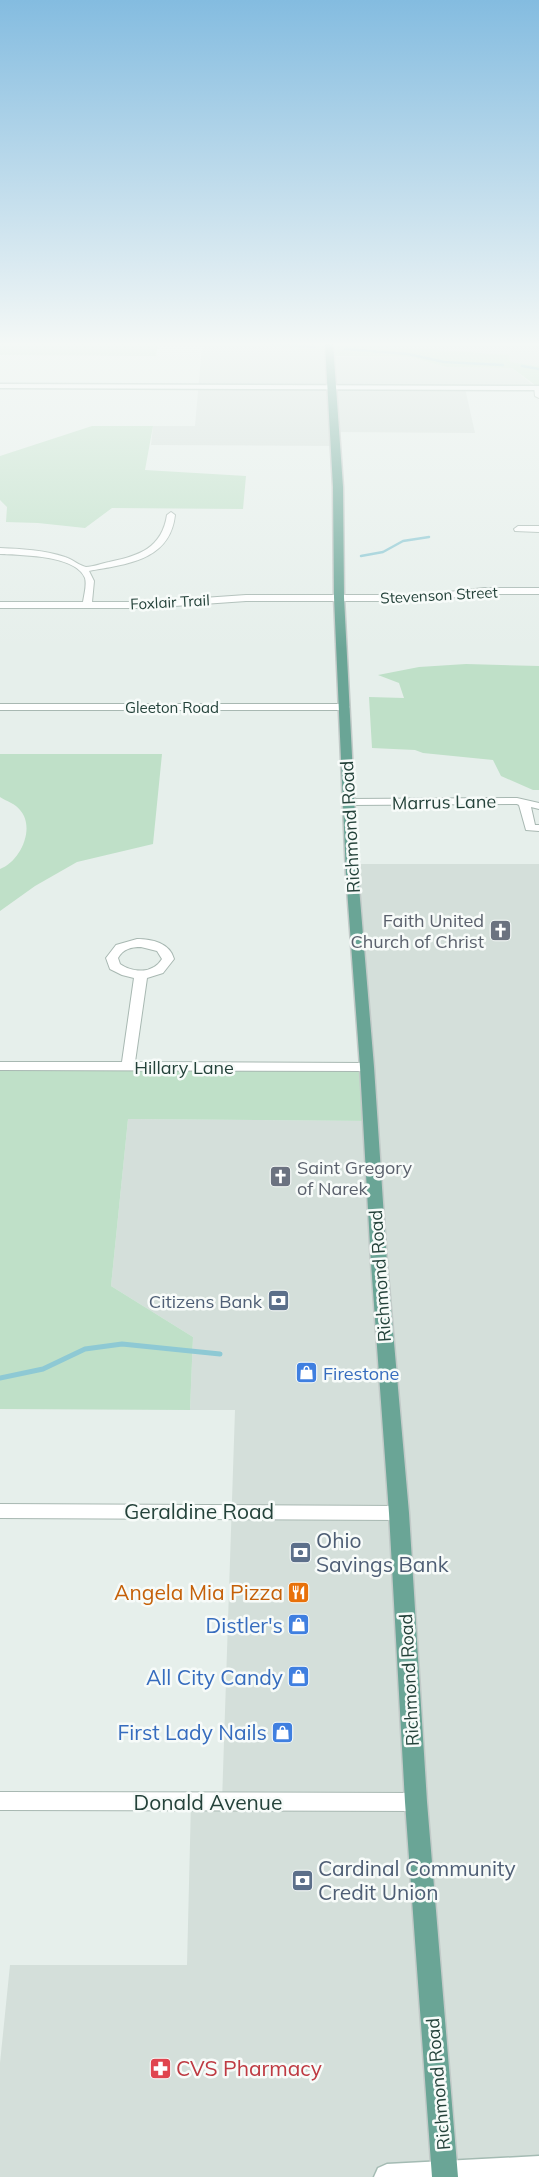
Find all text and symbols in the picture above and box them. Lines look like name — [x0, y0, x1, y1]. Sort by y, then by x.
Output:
street label: Stevenson Street — [380, 582, 498, 608]
street label: Foxlair Trail — [130, 590, 210, 614]
street label: Gleeton Road — [125, 698, 219, 717]
street label: Richmond Road — [335, 760, 365, 894]
street label: Marrus Lane — [392, 790, 496, 814]
place label: Faith United Church of Christ — [350, 909, 484, 953]
church icon: Faith United Church of Christ — [488, 918, 512, 942]
street label: Hillary Lane — [134, 1056, 234, 1079]
place label: Saint Gregory of Narek — [297, 1156, 412, 1200]
church icon: Saint Gregory of Narek — [269, 1165, 293, 1189]
street label: Richmond Road — [364, 1209, 396, 1343]
bank icon: Citizens Bank — [266, 1289, 290, 1313]
place label: Citizens Bank — [149, 1290, 263, 1313]
shop icon: Firestone — [295, 1361, 319, 1385]
place label: Firestone — [323, 1362, 399, 1385]
street label: Geraldine Road — [124, 1498, 274, 1524]
place label: Ohio Savings Bank — [316, 1527, 449, 1577]
bank icon: Ohio Savings Bank — [288, 1540, 312, 1564]
place label: Angela Mia Pizza — [114, 1579, 283, 1605]
restaurant icon: Angela Mia Pizza — [287, 1580, 311, 1604]
place label: Distler's — [206, 1612, 283, 1638]
shop icon: Distler's — [287, 1613, 311, 1637]
street label: Richmond Road — [394, 1613, 424, 1747]
place label: All City Candy — [146, 1664, 283, 1690]
shop icon: All City Candy — [287, 1665, 311, 1689]
place label: First Lady Nails — [118, 1719, 267, 1745]
shop icon: First Lady Nails — [271, 1720, 295, 1744]
street label: Donald Avenue — [134, 1789, 282, 1815]
place label: Cardinal Community Credit Union — [318, 1855, 516, 1905]
bank icon: Cardinal Community Credit Union — [290, 1868, 314, 1892]
street label: Richmond Road — [421, 2017, 455, 2151]
place label: CVS Pharmacy — [176, 2055, 322, 2081]
pharmacy icon: CVS Pharmacy — [148, 2056, 172, 2080]

